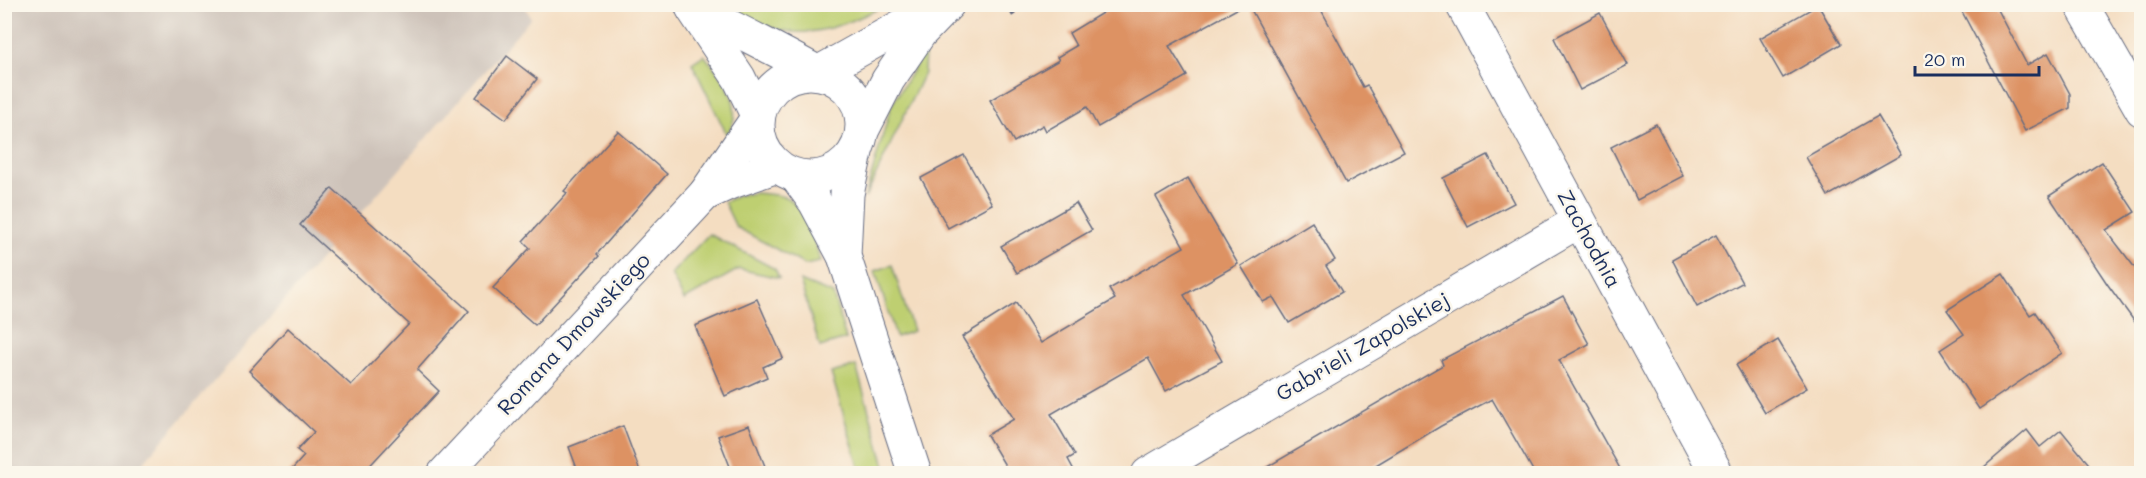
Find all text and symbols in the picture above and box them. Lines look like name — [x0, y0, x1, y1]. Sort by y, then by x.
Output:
scale bar — [1915, 39, 2040, 77]
text: 20 m — [1924, 47, 1965, 71]
street label: Zachodnia — [1552, 184, 1628, 292]
street label: Romana Dmowskiego — [491, 246, 655, 420]
street label: Gabrieli Zapolskiej — [1271, 285, 1454, 406]

